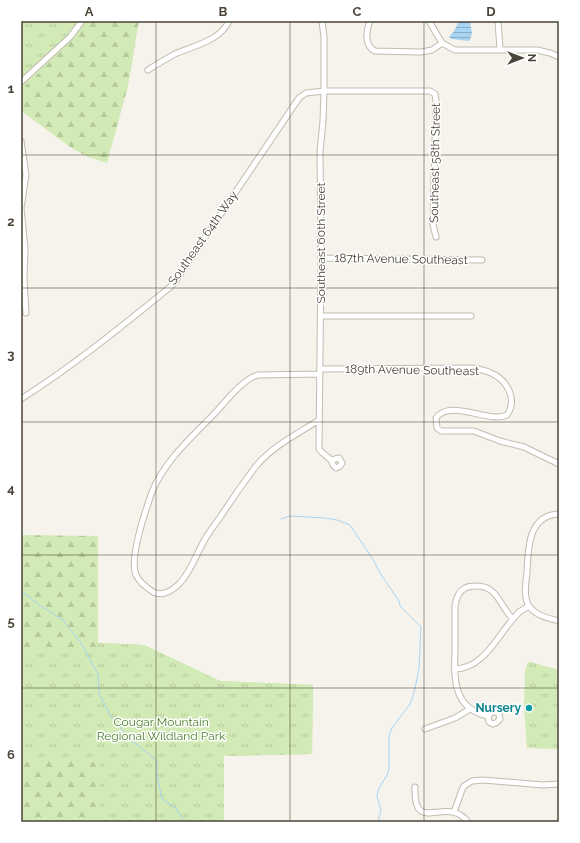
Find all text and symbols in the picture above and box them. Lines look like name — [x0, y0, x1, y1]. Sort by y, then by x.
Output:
text: A — [85, 4, 94, 19]
text: B — [219, 4, 228, 19]
text: C — [353, 4, 362, 19]
text: D — [486, 4, 496, 19]
north arrow — [502, 38, 542, 78]
text: N — [525, 54, 538, 62]
text: 1 — [8, 81, 15, 96]
street label: Southeast 58th Street — [427, 103, 443, 223]
street label: Southeast 60th Street — [314, 183, 328, 303]
street label: Southeast 64th Way — [165, 188, 241, 288]
text: 2 — [7, 214, 15, 229]
street label: 187th Avenue Southeast — [334, 251, 468, 267]
text: 3 — [7, 347, 15, 362]
street label: 189th Avenue Southeast — [345, 362, 479, 378]
text: 4 — [7, 481, 15, 496]
text: 5 — [7, 614, 15, 629]
place label: Nursery — [475, 701, 521, 715]
marker: Nursery — [524, 703, 534, 713]
park label: Cougar Mountain Regional Wildland Park — [97, 715, 226, 743]
text: 6 — [7, 747, 15, 762]

